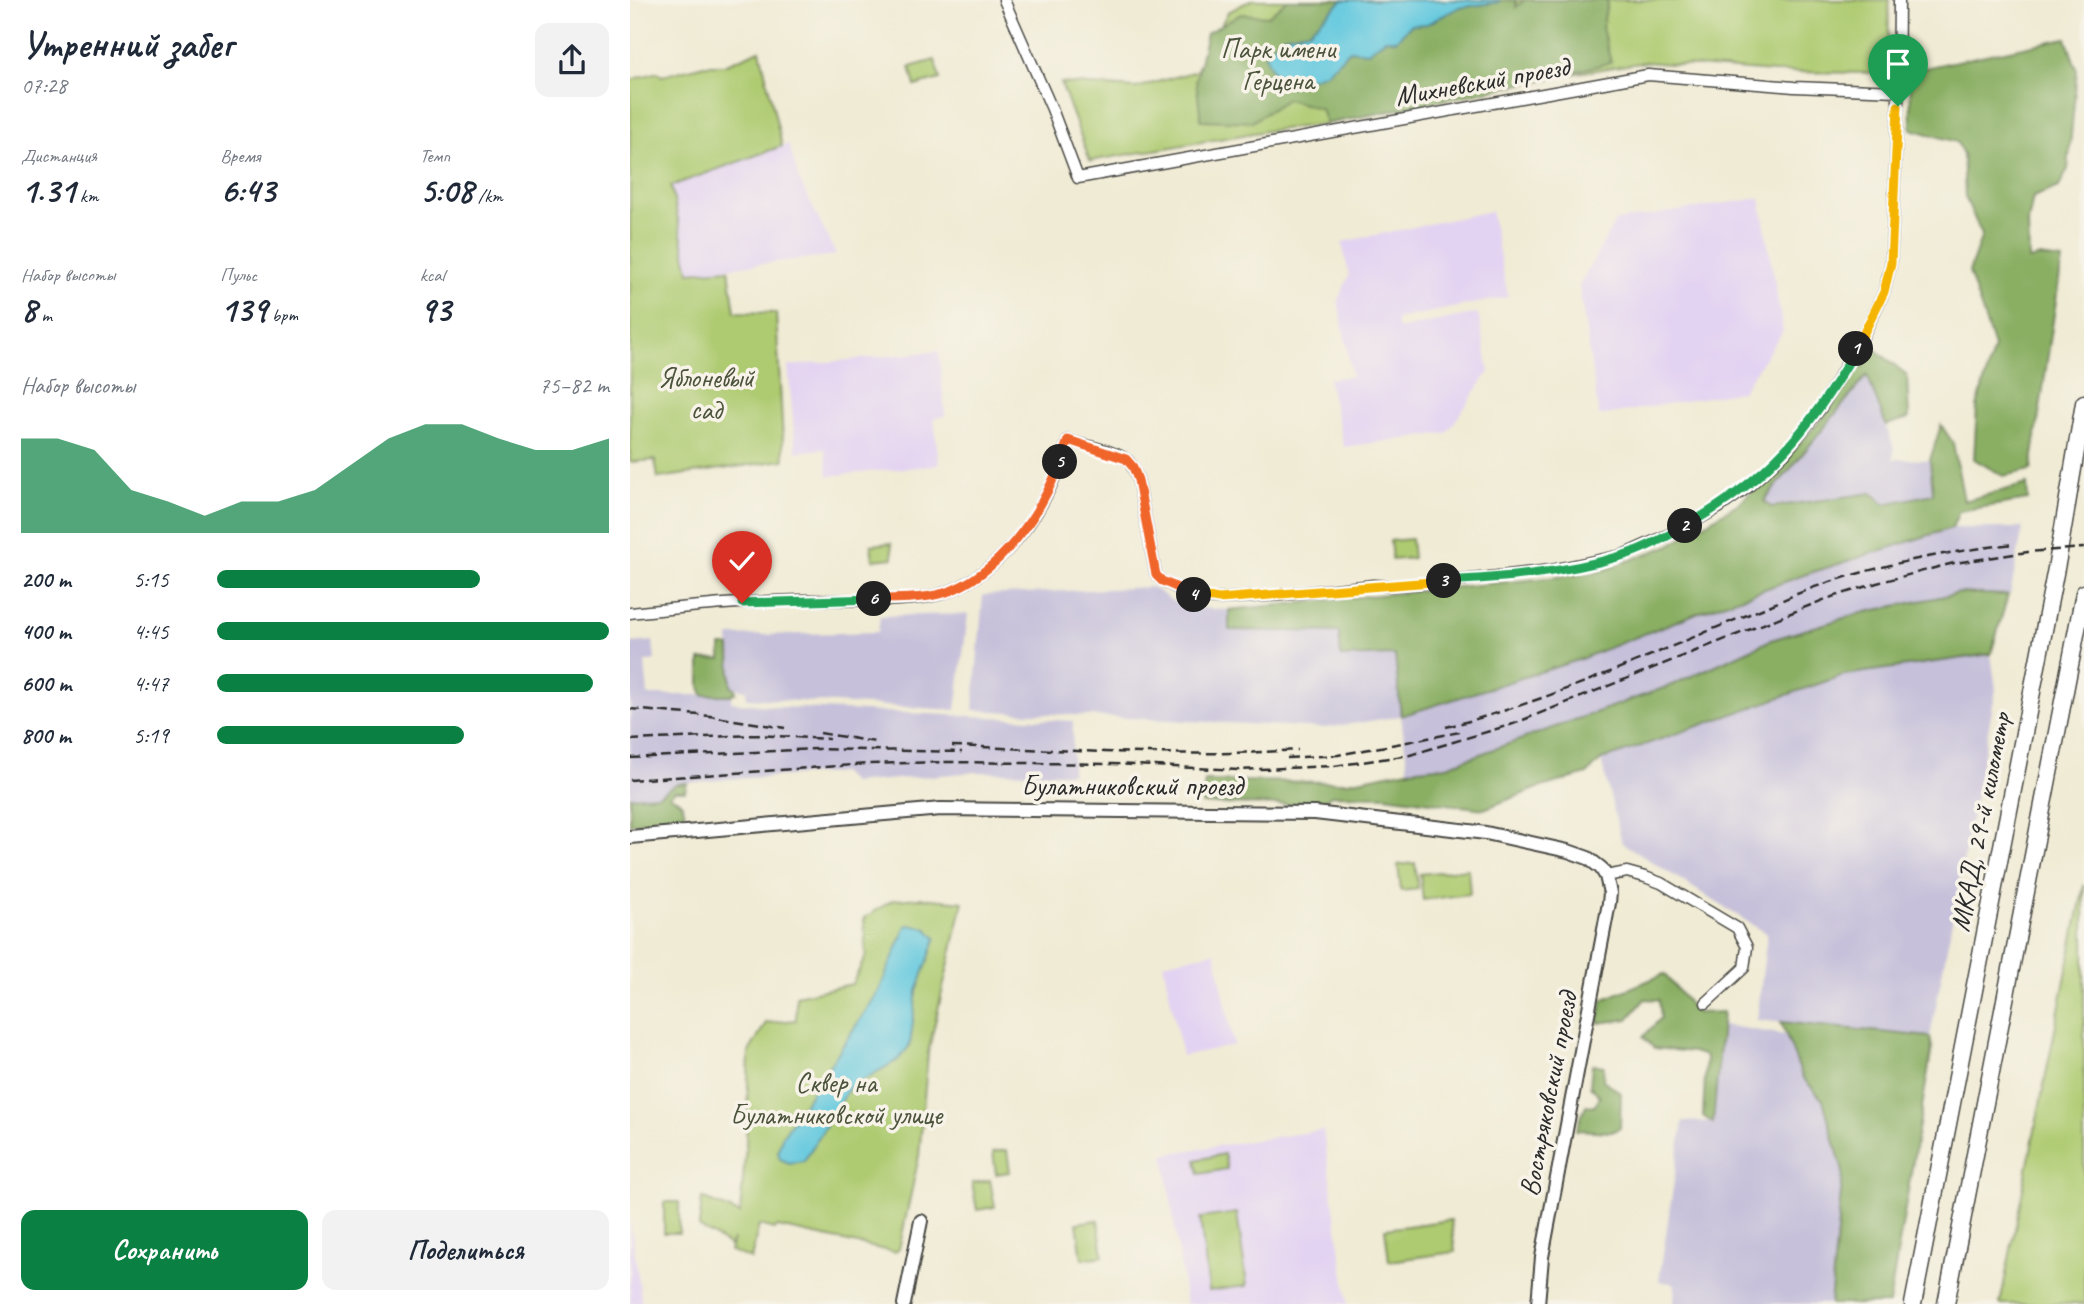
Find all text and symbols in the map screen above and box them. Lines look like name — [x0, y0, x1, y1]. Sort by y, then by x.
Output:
text: Утренний забег — [21, 21, 233, 68]
button: share — [535, 23, 609, 97]
park label: Парк имени Герцена — [1221, 31, 1337, 98]
pin — [1868, 34, 1928, 106]
icon: arrive — [1879, 45, 1917, 83]
street label: Михневский проезд — [1392, 48, 1575, 113]
text: 07:28 — [21, 71, 67, 100]
text: Дистанция — [21, 144, 97, 168]
text: Время — [220, 144, 260, 168]
text: Темп — [420, 144, 450, 168]
text: 1.31 — [21, 168, 75, 213]
text: 6:43 — [220, 168, 275, 213]
text: 5:08 — [420, 168, 473, 213]
text: km — [75, 184, 98, 208]
text: /km — [473, 184, 503, 208]
text: Набор высоты — [21, 263, 115, 287]
text: Пульс — [220, 263, 257, 287]
text: kcal — [420, 263, 445, 287]
text: 8 — [21, 287, 37, 332]
text: 139 — [220, 287, 267, 332]
text: 93 — [420, 287, 451, 332]
text: m — [37, 303, 52, 327]
text: bpm — [267, 303, 298, 327]
pin: 1 — [1838, 332, 1874, 366]
text: 1 — [1851, 336, 1860, 360]
park label: Яблоневый сад — [658, 360, 755, 427]
text: Набор высоты — [21, 371, 135, 400]
text: 75–82 m — [539, 371, 609, 400]
pin: 5 — [1042, 444, 1078, 480]
text: 5 — [1055, 449, 1064, 473]
pin: 2 — [1668, 508, 1702, 544]
text: 2 — [1680, 513, 1689, 537]
pin — [712, 531, 772, 603]
icon: check — [723, 542, 761, 580]
pin: 3 — [1426, 564, 1462, 598]
text: 200 m — [21, 565, 71, 594]
text: 5:15 — [133, 565, 169, 594]
text: 3 — [1439, 568, 1448, 592]
pin: 4 — [1176, 578, 1212, 612]
pin: 6 — [856, 582, 892, 616]
text: 4 — [1189, 582, 1198, 606]
text: 6 — [869, 586, 878, 610]
text: 400 m — [21, 617, 71, 646]
text: 4:45 — [133, 617, 169, 646]
text: 600 m — [21, 669, 71, 698]
text: 4:47 — [133, 669, 169, 698]
street label: МКАД, 29-й километр — [1942, 708, 2019, 934]
text: 800 m — [21, 721, 71, 750]
text: 5:19 — [133, 721, 169, 750]
street label: Булатниковский проезд — [1021, 768, 1246, 803]
street label: Востряковский проезд — [1511, 986, 1586, 1199]
park label: Сквер на Булатниковской улице — [730, 1065, 944, 1132]
button: Сохранить — [21, 1210, 308, 1290]
button: Поделиться — [322, 1210, 609, 1290]

